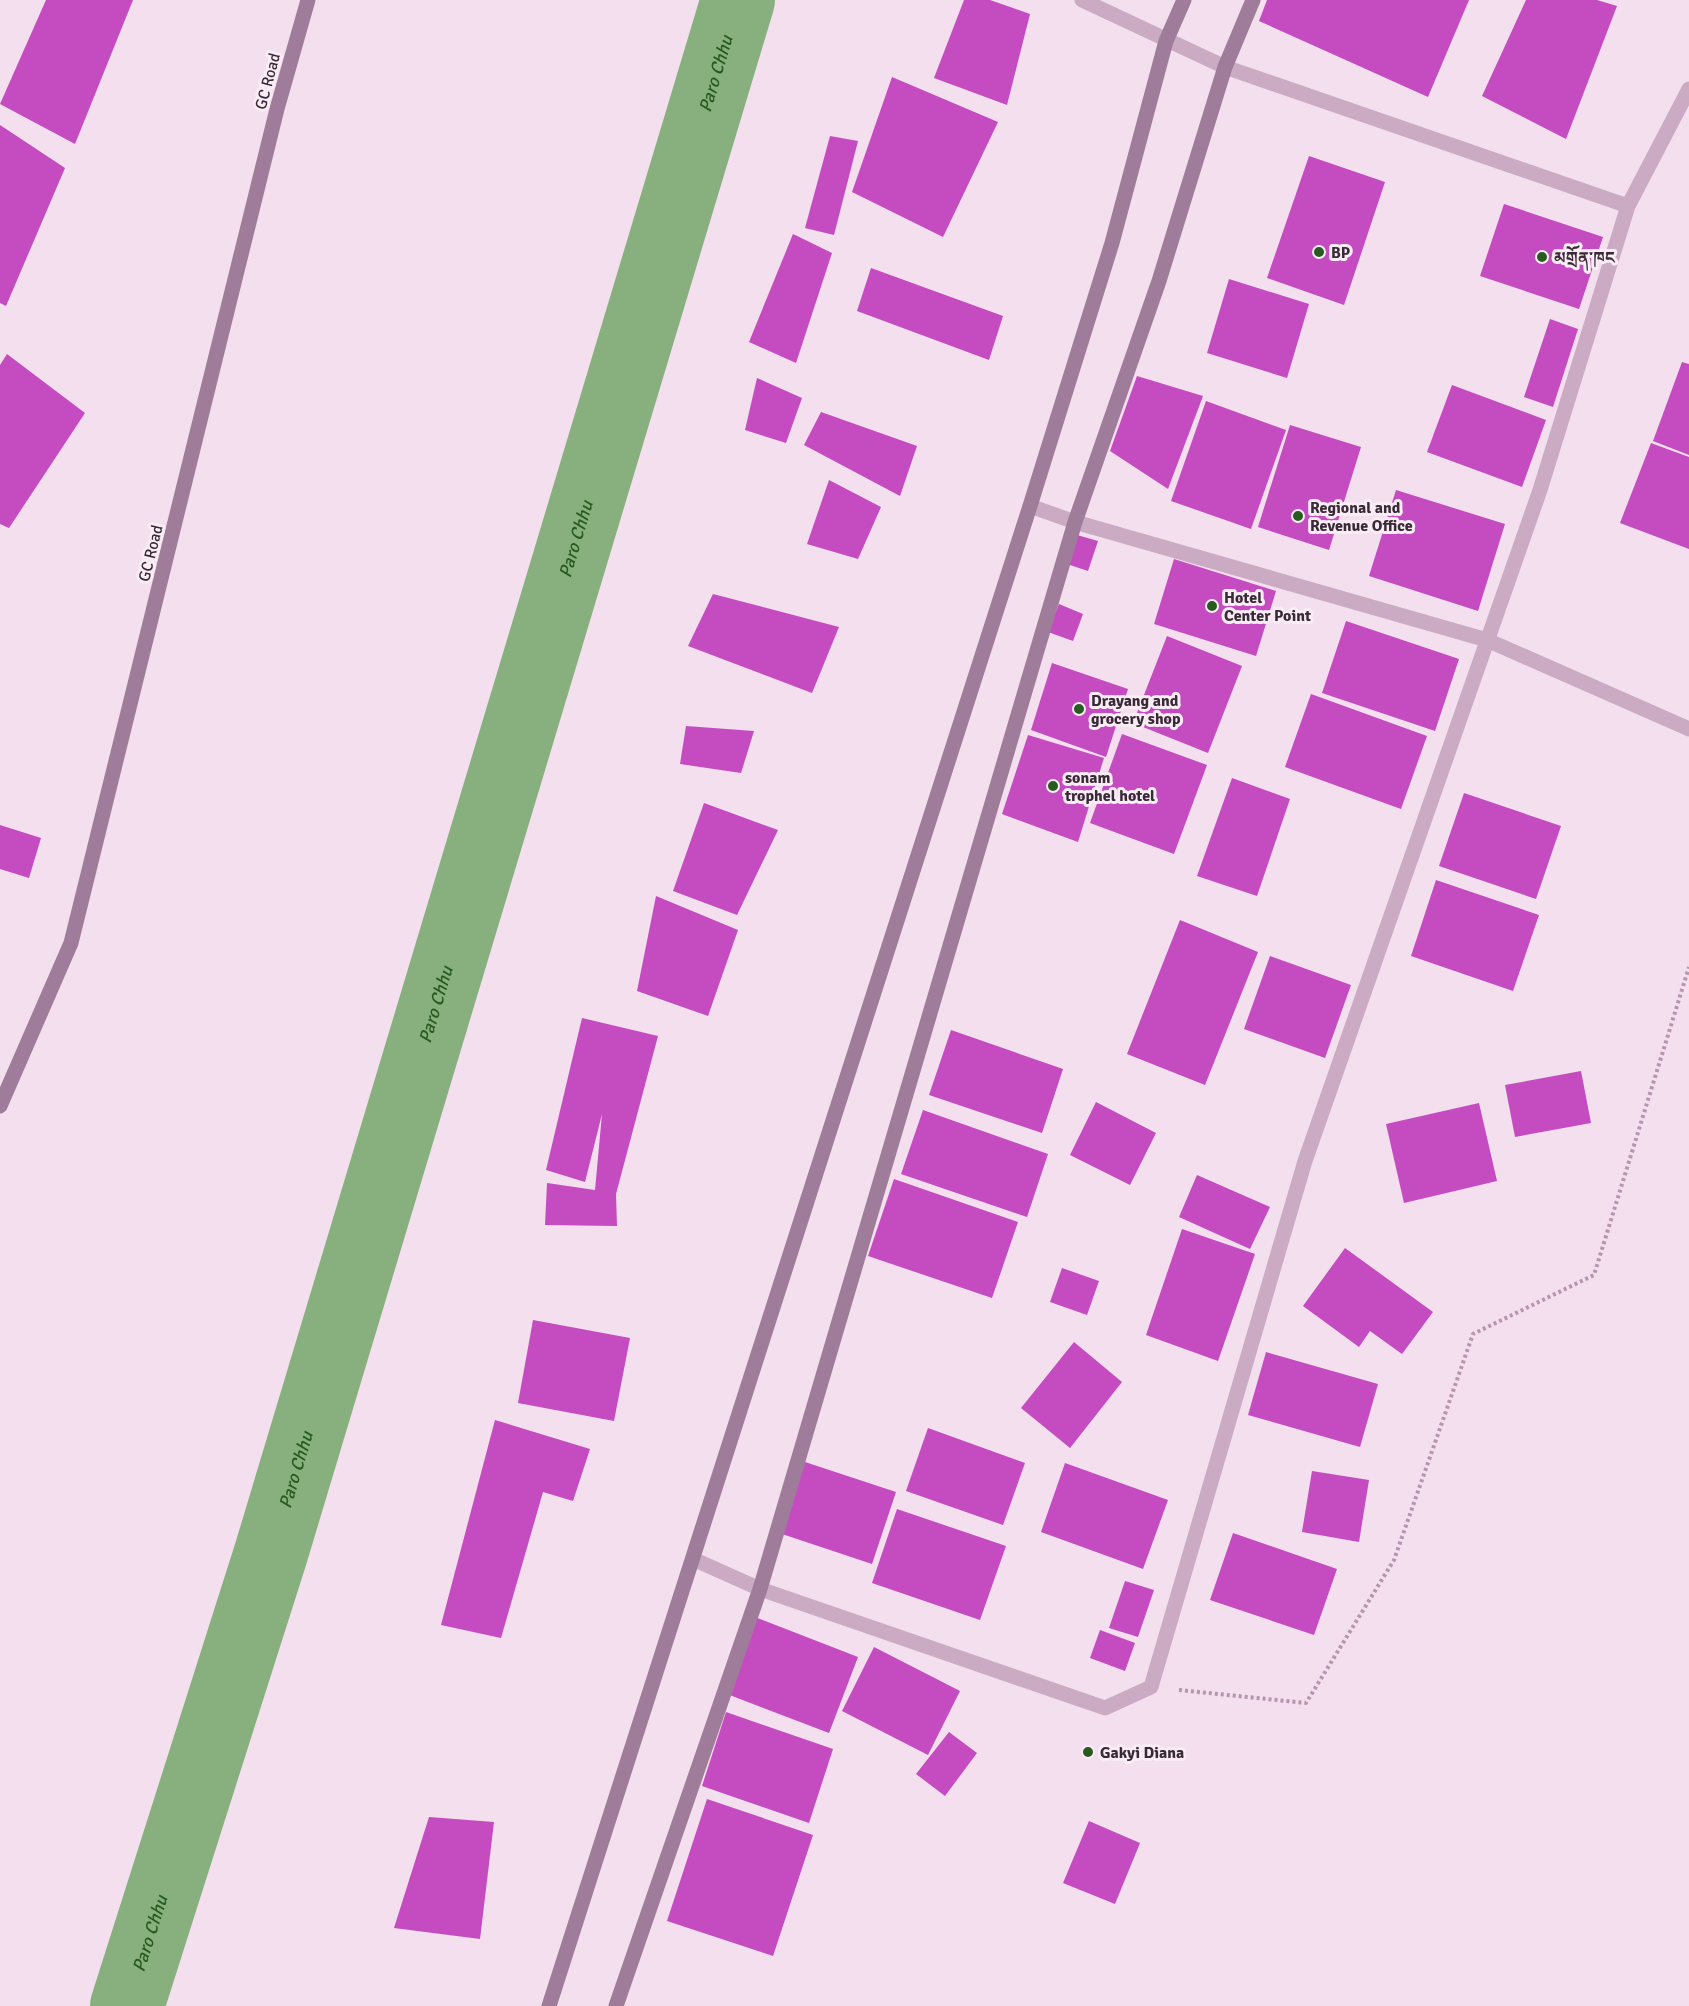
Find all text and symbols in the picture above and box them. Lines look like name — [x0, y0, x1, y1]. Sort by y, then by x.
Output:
water label: Paro Chhu — [694, 32, 738, 115]
street label: GC Road — [251, 51, 285, 112]
place label: BP — [1331, 243, 1350, 263]
marker: BP — [1312, 245, 1326, 259]
place label: མགྲོན་ཁང — [1554, 245, 1616, 271]
marker: མགྲོན་ཁང — [1535, 250, 1549, 264]
water label: Paro Chhu — [554, 497, 598, 580]
place label: Regional and Revenue Office — [1310, 498, 1413, 536]
marker: Regional and Revenue Office — [1291, 509, 1305, 523]
street label: GC Road — [134, 523, 168, 584]
place label: Hotel Center Point — [1224, 588, 1311, 626]
marker: Hotel Center Point — [1205, 599, 1219, 613]
place label: Drayang and grocery shop — [1091, 691, 1181, 729]
marker: Drayang and grocery shop — [1072, 702, 1086, 716]
place label: sonam trophel hotel — [1064, 768, 1155, 806]
marker: sonam trophel hotel — [1046, 779, 1060, 793]
water label: Paro Chhu — [414, 963, 458, 1046]
water label: Paro Chhu — [274, 1428, 318, 1511]
place label: Gakyi Diana — [1100, 1743, 1184, 1763]
marker: Gakyi Diana — [1081, 1745, 1095, 1759]
water label: Paro Chhu — [128, 1892, 173, 1975]

